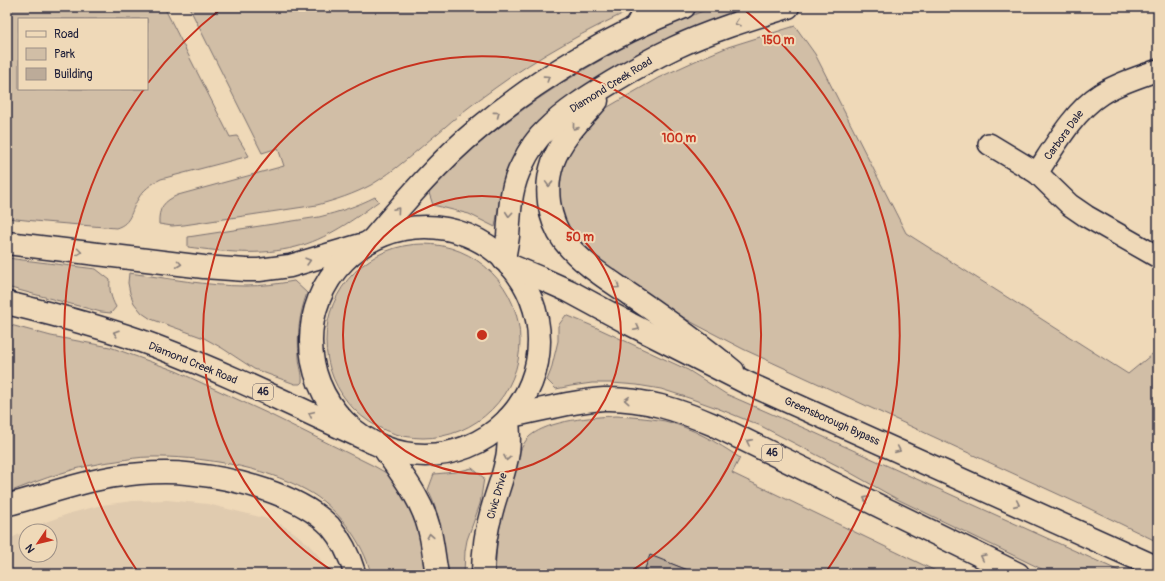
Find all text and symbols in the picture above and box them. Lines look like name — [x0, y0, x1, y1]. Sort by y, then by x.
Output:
legend — [18, 18, 148, 90]
one-way arrow — [734, 18, 741, 27]
text: Road — [54, 27, 79, 42]
text: 150 m — [762, 33, 795, 48]
text: Park — [54, 47, 75, 62]
street label: Diamond Creek Road — [567, 54, 655, 116]
text: Building — [54, 67, 93, 82]
one-way arrow — [542, 76, 549, 83]
street label: Carbora Dale — [1042, 107, 1087, 163]
one-way arrow — [492, 112, 499, 119]
one-way arrow — [573, 122, 580, 129]
text: 100 m — [662, 131, 697, 146]
one-way arrow — [544, 181, 553, 187]
one-way arrow — [393, 207, 400, 215]
one-way arrow — [505, 211, 514, 217]
text: 50 m — [566, 230, 594, 245]
one-way arrow — [76, 247, 82, 256]
one-way arrow — [304, 257, 311, 266]
one-way arrow — [176, 259, 182, 268]
one-way arrow — [613, 281, 620, 289]
one-way arrow — [633, 323, 640, 331]
centre of rings — [475, 328, 489, 342]
one-way arrow — [113, 330, 120, 338]
street label: Diamond Creek Road — [147, 339, 239, 387]
road number: 46 — [253, 384, 273, 400]
street label: Greensborough Bypass — [782, 394, 882, 448]
one-way arrow — [624, 396, 630, 405]
one-way arrow — [307, 411, 315, 419]
one-way arrow — [746, 439, 753, 447]
road number: 46 — [762, 445, 782, 461]
one-way arrow — [894, 445, 901, 453]
one-way arrow — [503, 455, 512, 461]
street label: Civic Drive — [484, 471, 510, 521]
one-way arrow — [863, 497, 870, 504]
one-way arrow — [1012, 499, 1020, 507]
north arrow — [18, 523, 58, 563]
one-way arrow — [427, 532, 435, 539]
text: N — [22, 541, 38, 555]
one-way arrow — [979, 554, 987, 562]

